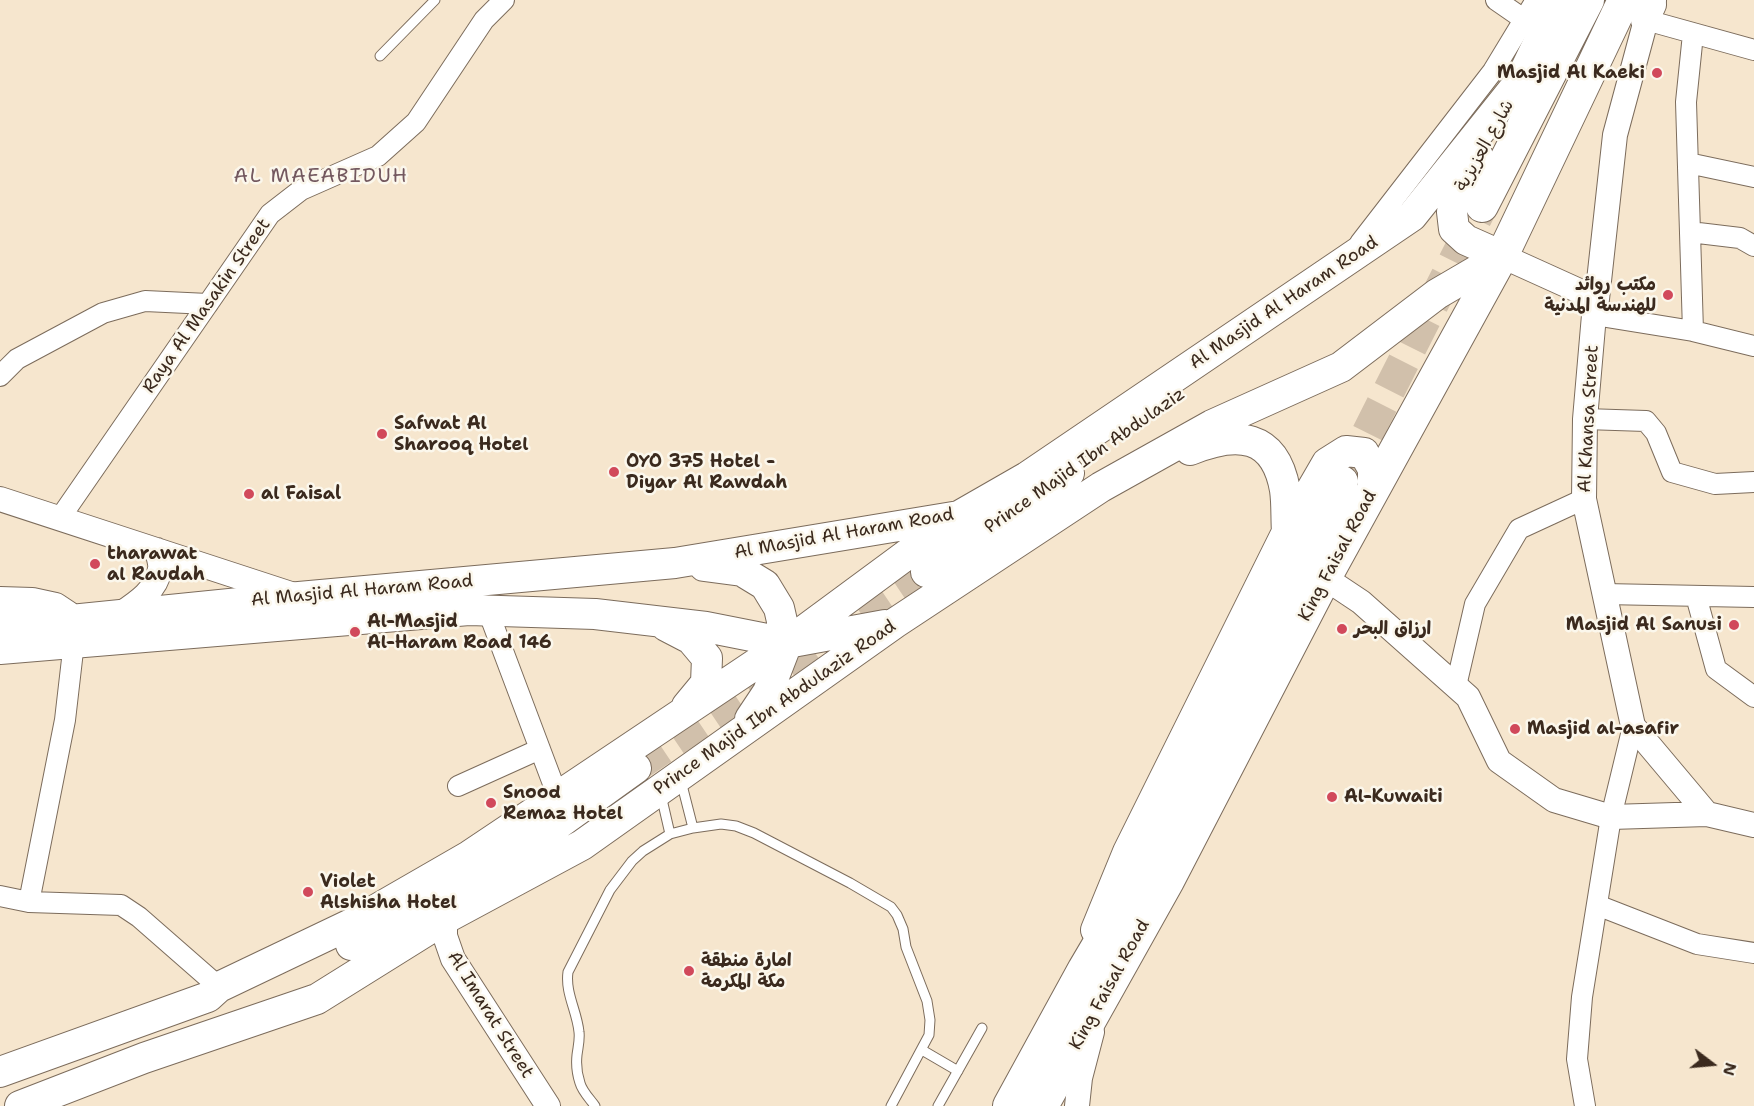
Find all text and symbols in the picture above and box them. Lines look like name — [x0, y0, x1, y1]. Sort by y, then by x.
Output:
place label: Masjid Al Kaeki — [1497, 62, 1645, 84]
marker: Masjid Al Kaeki — [1650, 66, 1664, 80]
street label: شارع العزيزية — [1451, 96, 1519, 196]
district label: AL MAEABIDUH — [234, 165, 408, 189]
street label: Raya Al Masakin Street — [138, 215, 276, 397]
street label: Al Masjid Al Haram Road — [1186, 232, 1382, 374]
place label: مكتب روائد للهندسة المدنية — [1544, 274, 1656, 316]
marker: مكتب روائد للهندسة المدنية — [1661, 288, 1675, 302]
street label: Al Khansa Street — [1574, 345, 1604, 493]
street label: Prince Majid Ibn Abdulaziz — [981, 383, 1189, 539]
place label: Safwat Al Sharooq Hotel — [394, 413, 528, 456]
marker: Safwat Al Sharooq Hotel — [375, 427, 389, 441]
place label: OYO 375 Hotel - Diyar Al Rawdah — [626, 451, 787, 494]
marker: OYO 375 Hotel - Diyar Al Rawdah — [607, 465, 621, 479]
place label: al Faisal — [261, 483, 341, 505]
marker: al Faisal — [242, 487, 256, 501]
street label: King Faisal Road — [1294, 487, 1382, 625]
street label: Al Masjid Al Haram Road — [733, 504, 955, 564]
place label: tharawat al Raudah — [107, 543, 205, 586]
marker: tharawat al Raudah — [88, 557, 102, 571]
street label: Al Masjid Al Haram Road — [250, 571, 474, 611]
place label: Al-Masjid Al-Haram Road 146 — [367, 611, 552, 654]
place label: Masjid Al Sanusi — [1566, 614, 1722, 636]
street label: Prince Majid Ibn Abdulaziz Road — [650, 616, 900, 800]
place label: ارزاق البحر — [1354, 618, 1431, 640]
marker: Masjid Al Sanusi — [1727, 618, 1741, 632]
marker: ارزاق البحر — [1335, 622, 1349, 636]
marker: Al-Masjid Al-Haram Road 146 — [348, 625, 362, 639]
place label: Masjid al-asafir — [1527, 718, 1679, 740]
marker: Masjid al-asafir — [1508, 722, 1522, 736]
place label: Snood Remaz Hotel — [503, 782, 623, 824]
place label: Al-Kuwaiti — [1344, 786, 1443, 808]
marker: Al-Kuwaiti — [1325, 790, 1339, 804]
marker: Snood Remaz Hotel — [484, 796, 498, 810]
place label: Violet Alshisha Hotel — [320, 871, 457, 914]
marker: Violet Alshisha Hotel — [301, 885, 315, 899]
street label: King Faisal Road — [1065, 916, 1155, 1054]
street label: Al Imarat Street — [442, 948, 538, 1082]
place label: امارة منطقة مكة المكرمة — [701, 950, 792, 992]
marker: امارة منطقة مكة المكرمة — [682, 964, 696, 978]
north arrow — [1682, 1034, 1742, 1094]
text: N — [1718, 1060, 1742, 1078]

